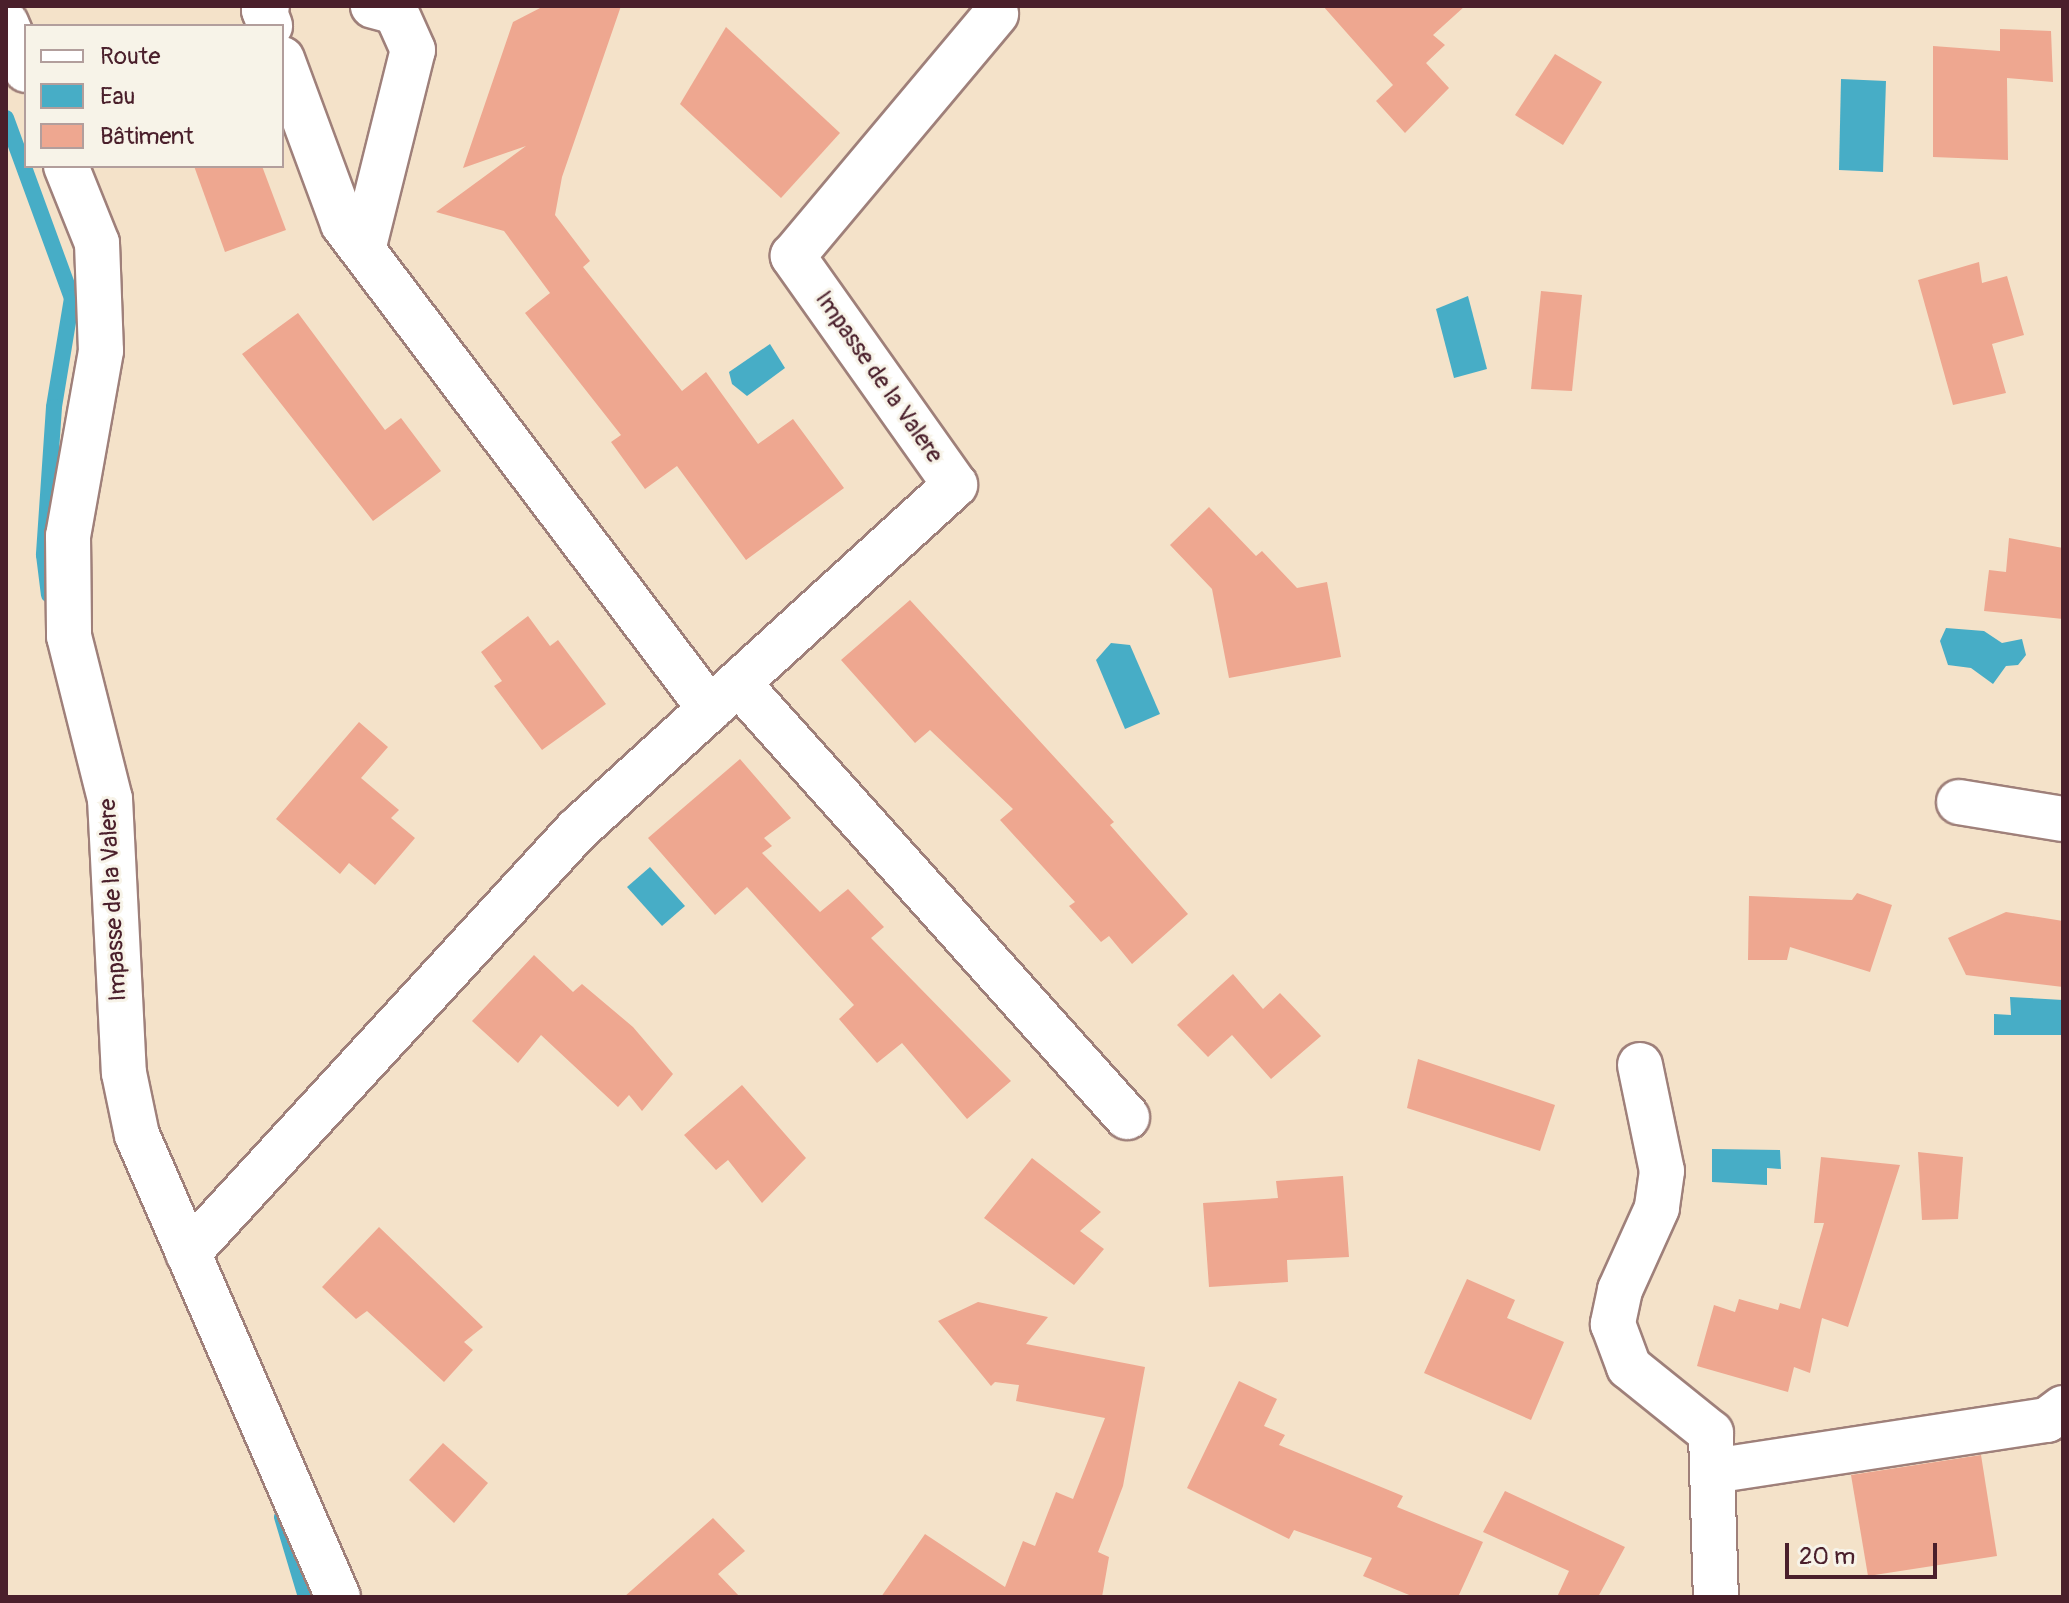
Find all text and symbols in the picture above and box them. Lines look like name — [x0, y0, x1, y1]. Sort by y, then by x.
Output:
legend — [24, 24, 284, 168]
text: Route — [100, 42, 160, 71]
text: Eau — [100, 82, 135, 111]
text: Bâtiment — [100, 122, 194, 151]
street label: Impasse de la Valere — [809, 286, 949, 468]
street label: Impasse de la Valere — [93, 798, 133, 1002]
scale bar — [1789, 1527, 1941, 1577]
text: 20 m — [1799, 1542, 1855, 1571]

